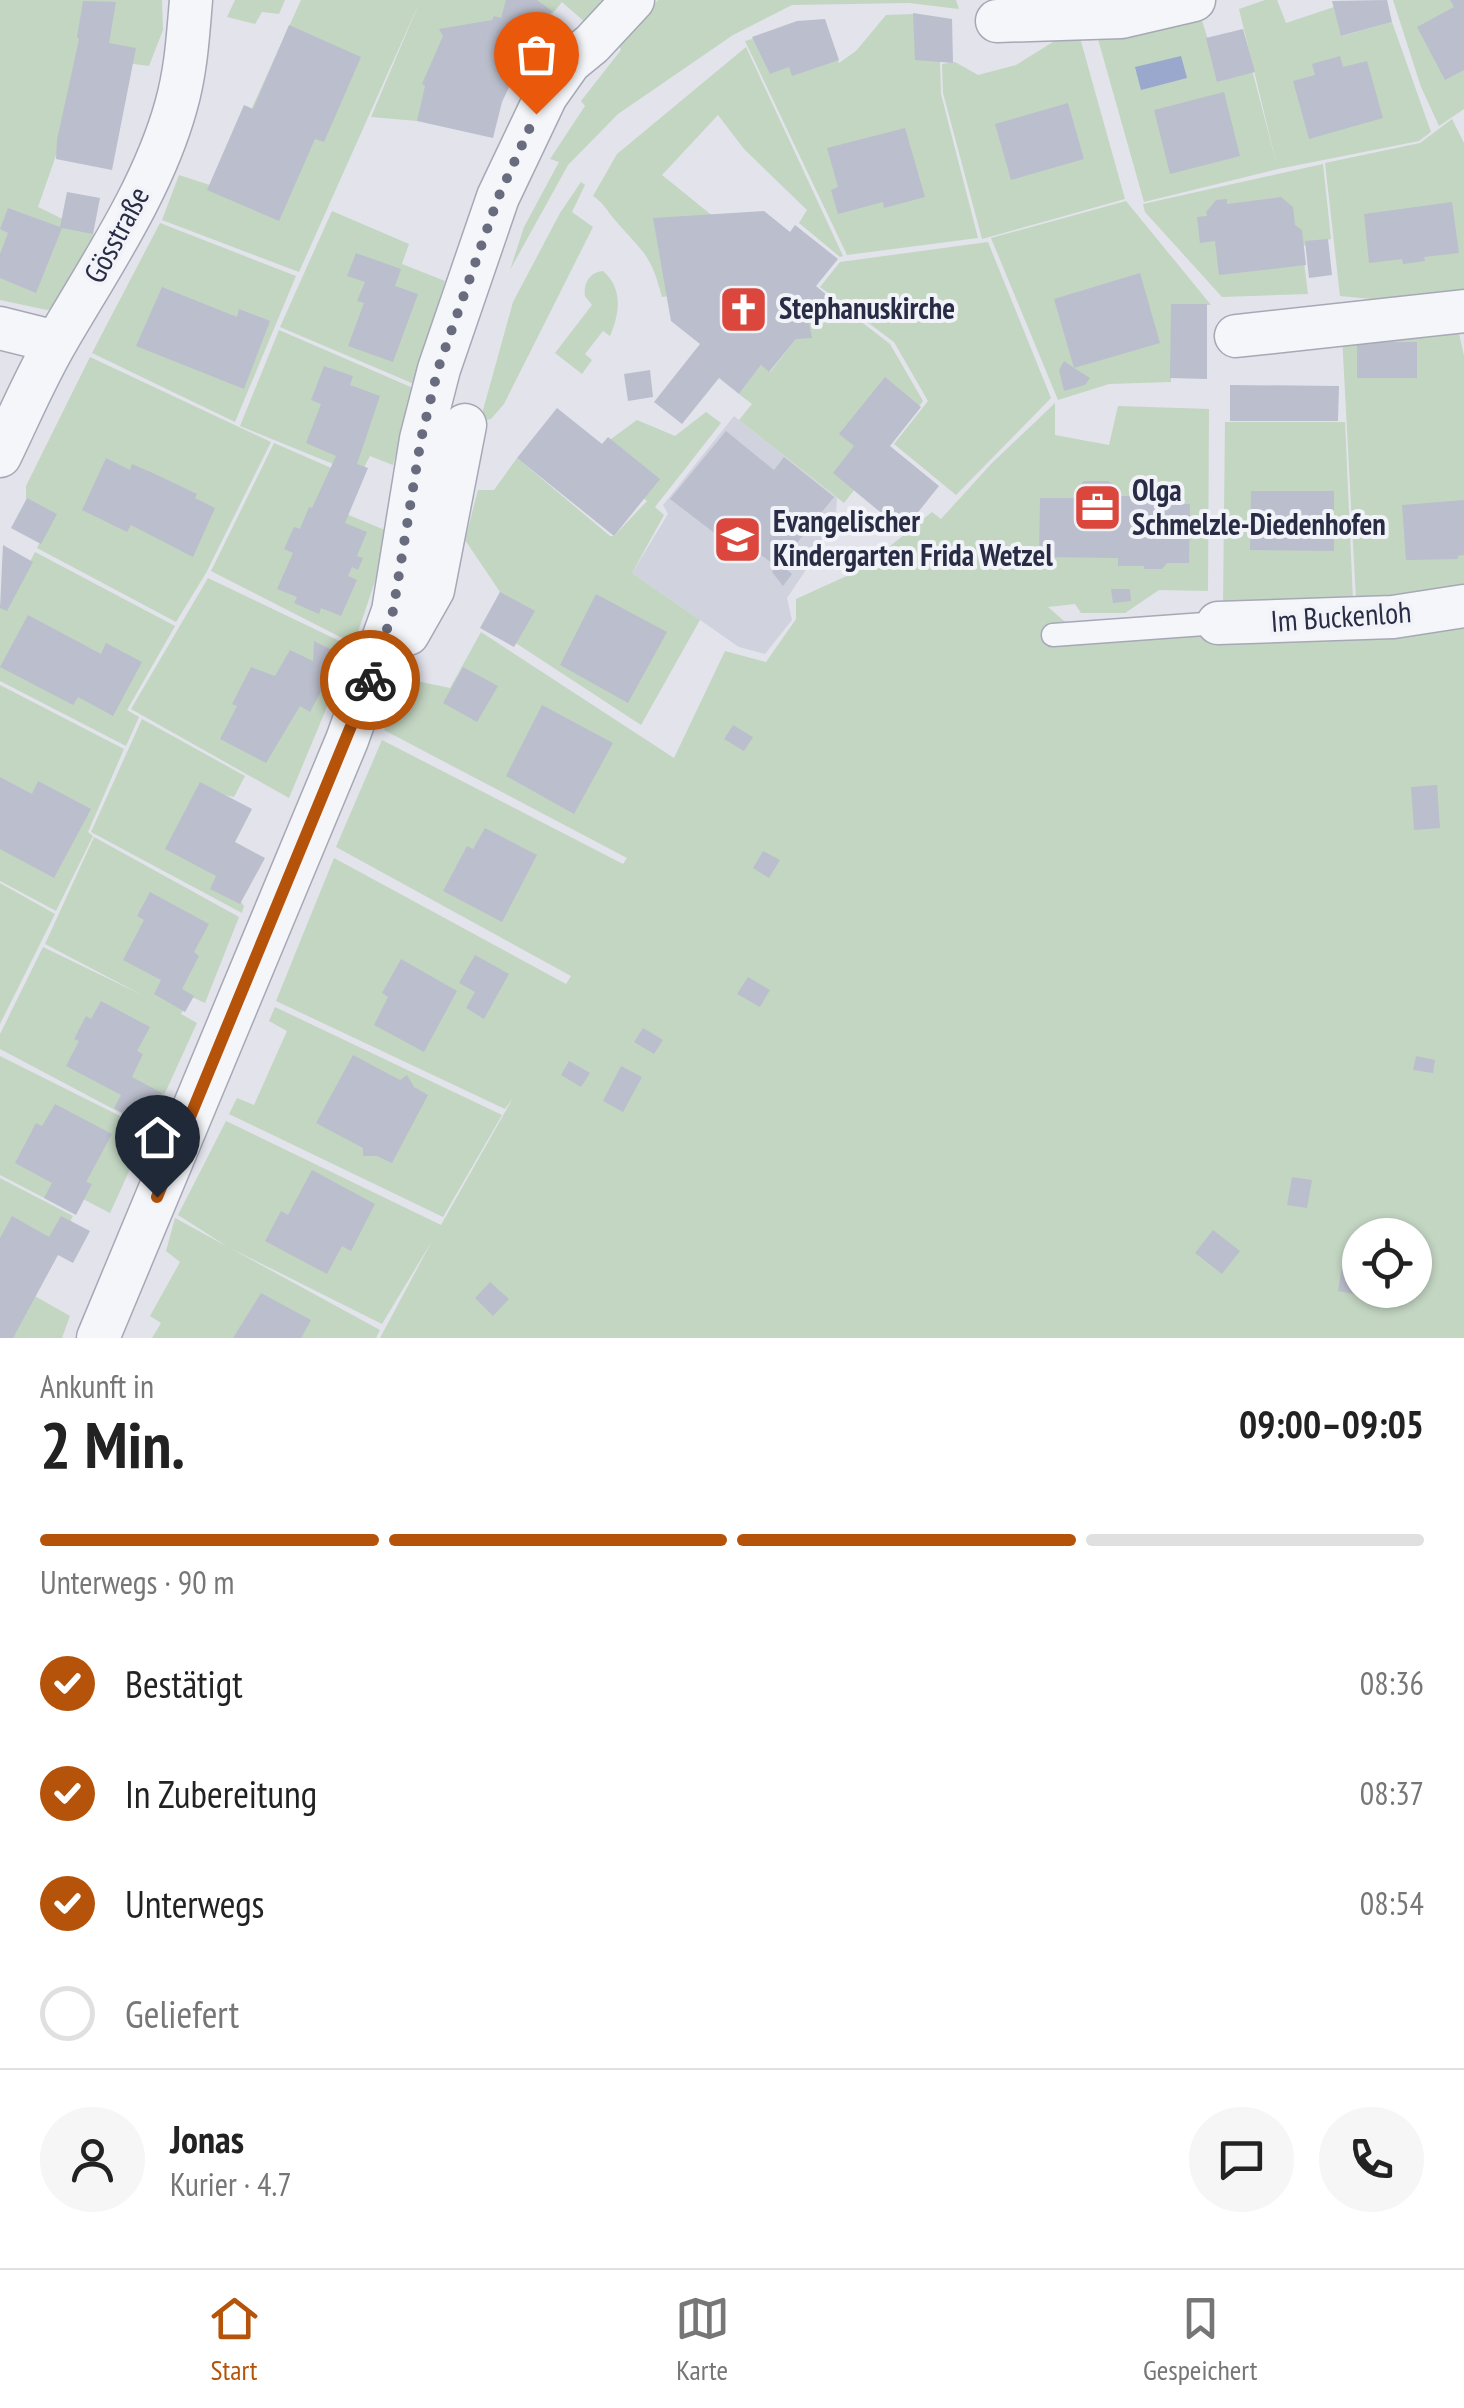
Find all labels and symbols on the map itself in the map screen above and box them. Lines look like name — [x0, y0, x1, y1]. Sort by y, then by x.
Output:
pin — [494, 12, 579, 115]
street label: Gösstraße — [74, 179, 157, 289]
church icon: Stephanuskirche — [718, 283, 770, 335]
place label: Stephanuskirche — [779, 288, 955, 327]
place label: Olga Schmelzle-Diedenhofen — [1132, 470, 1386, 543]
office icon: Olga Schmelzle-Diedenhofen — [1071, 482, 1123, 534]
place label: Evangelischer Kindergarten Frida Wetzel — [773, 501, 1053, 574]
school or university icon: Evangelischer Kindergarten Frida Wetzel — [712, 513, 764, 565]
street label: Im Buckenloh — [1269, 591, 1412, 640]
courier — [320, 630, 420, 730]
pin — [115, 1095, 200, 1198]

